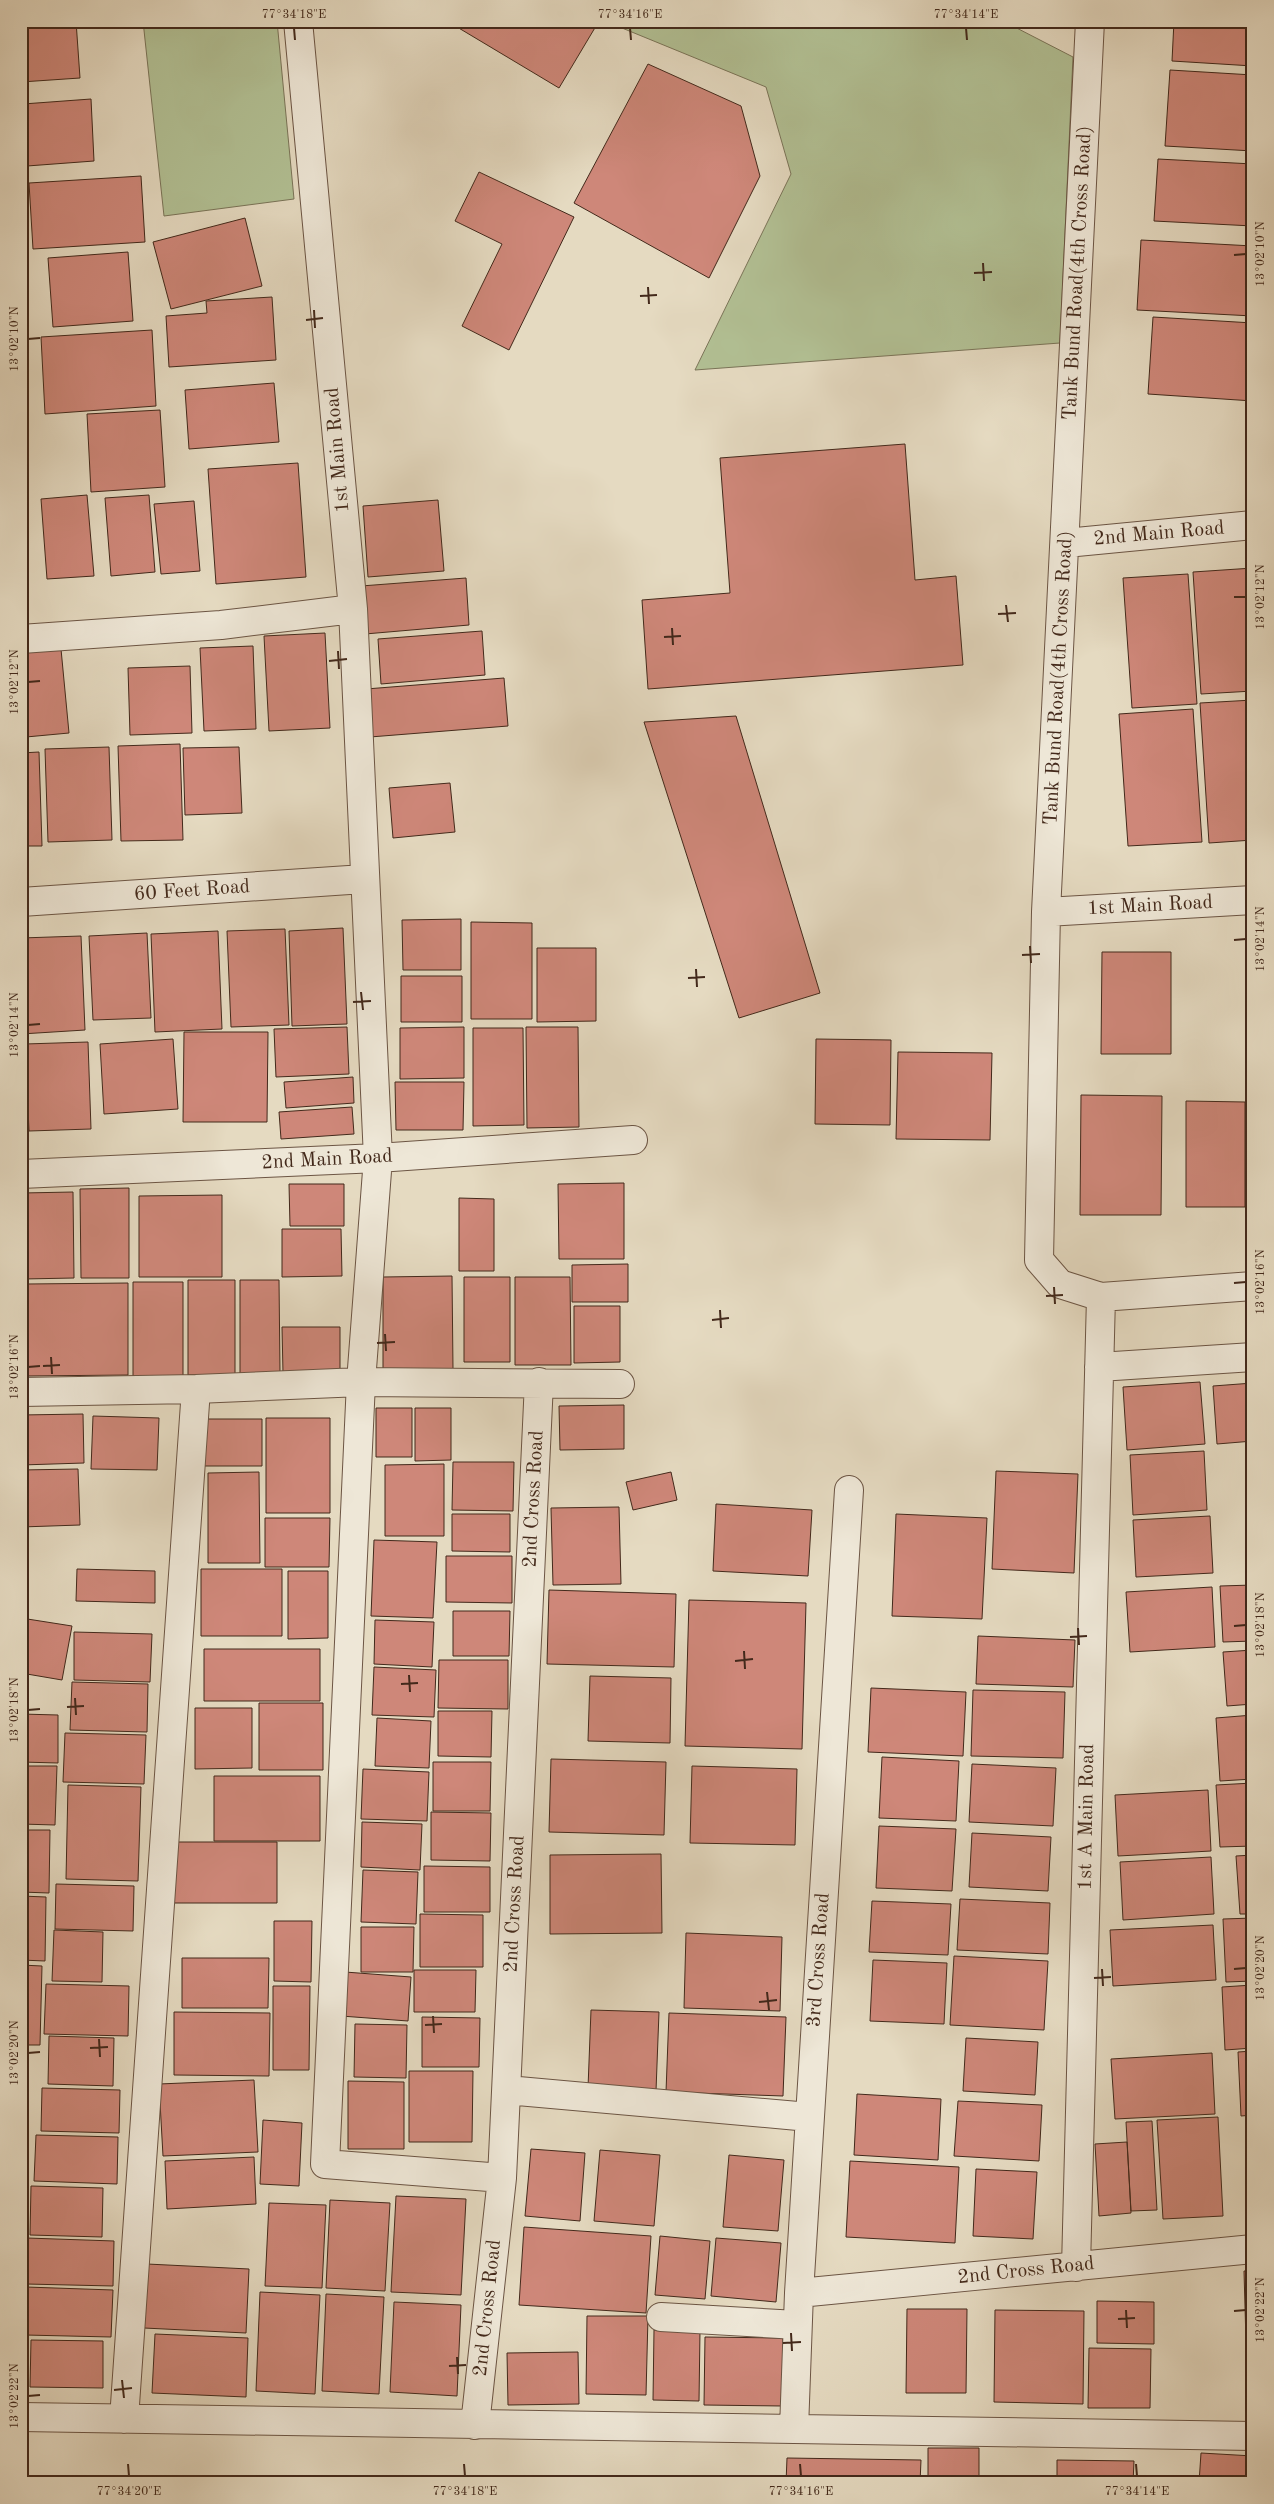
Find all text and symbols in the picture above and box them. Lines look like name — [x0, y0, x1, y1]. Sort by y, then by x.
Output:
text: 77°34'18"E — [262, 9, 326, 21]
text: 77°34'16"E — [598, 9, 662, 21]
text: 77°34'14"E — [934, 9, 998, 21]
street label: Tank Bund Road(4th Cross Road) — [1060, 125, 1096, 421]
text: 13°02'10"N — [1255, 221, 1267, 287]
text: 13°02'10"N — [9, 306, 21, 372]
street label: 1st Main Road — [323, 386, 353, 514]
street label: 2nd Main Road — [1093, 518, 1225, 550]
street label: Tank Bund Road(4th Cross Road) — [1041, 530, 1077, 826]
text: 13°02'12"N — [1255, 564, 1267, 630]
text: 13°02'12"N — [9, 649, 21, 715]
street label: 60 Feet Road — [133, 877, 251, 905]
street label: 1st Main Road — [1087, 893, 1213, 919]
text: 13°02'14"N — [1255, 906, 1267, 972]
text: 13°02'14"N — [9, 992, 21, 1058]
street label: 2nd Main Road — [261, 1147, 393, 1173]
text: 13°02'16"N — [1255, 1249, 1267, 1315]
text: 13°02'16"N — [9, 1334, 21, 1400]
street label: 2nd Cross Road — [520, 1430, 548, 1568]
text: 13°02'18"N — [1255, 1592, 1267, 1658]
text: 13°02'18"N — [9, 1677, 21, 1743]
street label: 1st A Main Road — [1076, 1743, 1098, 1891]
street label: 2nd Cross Road — [501, 1835, 529, 1973]
street label: 3rd Cross Road — [804, 1892, 834, 2028]
text: 13°02'20"N — [1255, 1935, 1267, 2001]
text: 13°02'20"N — [9, 2020, 21, 2086]
street label: 2nd Cross Road — [471, 2239, 505, 2377]
street label: 2nd Cross Road — [957, 2254, 1095, 2288]
text: 13°02'22"N — [1255, 2277, 1267, 2343]
text: 13°02'22"N — [9, 2363, 21, 2429]
text: 77°34'20"E — [97, 2486, 161, 2498]
text: 77°34'18"E — [433, 2486, 497, 2498]
text: 77°34'16"E — [769, 2486, 833, 2498]
text: 77°34'14"E — [1105, 2486, 1169, 2498]

